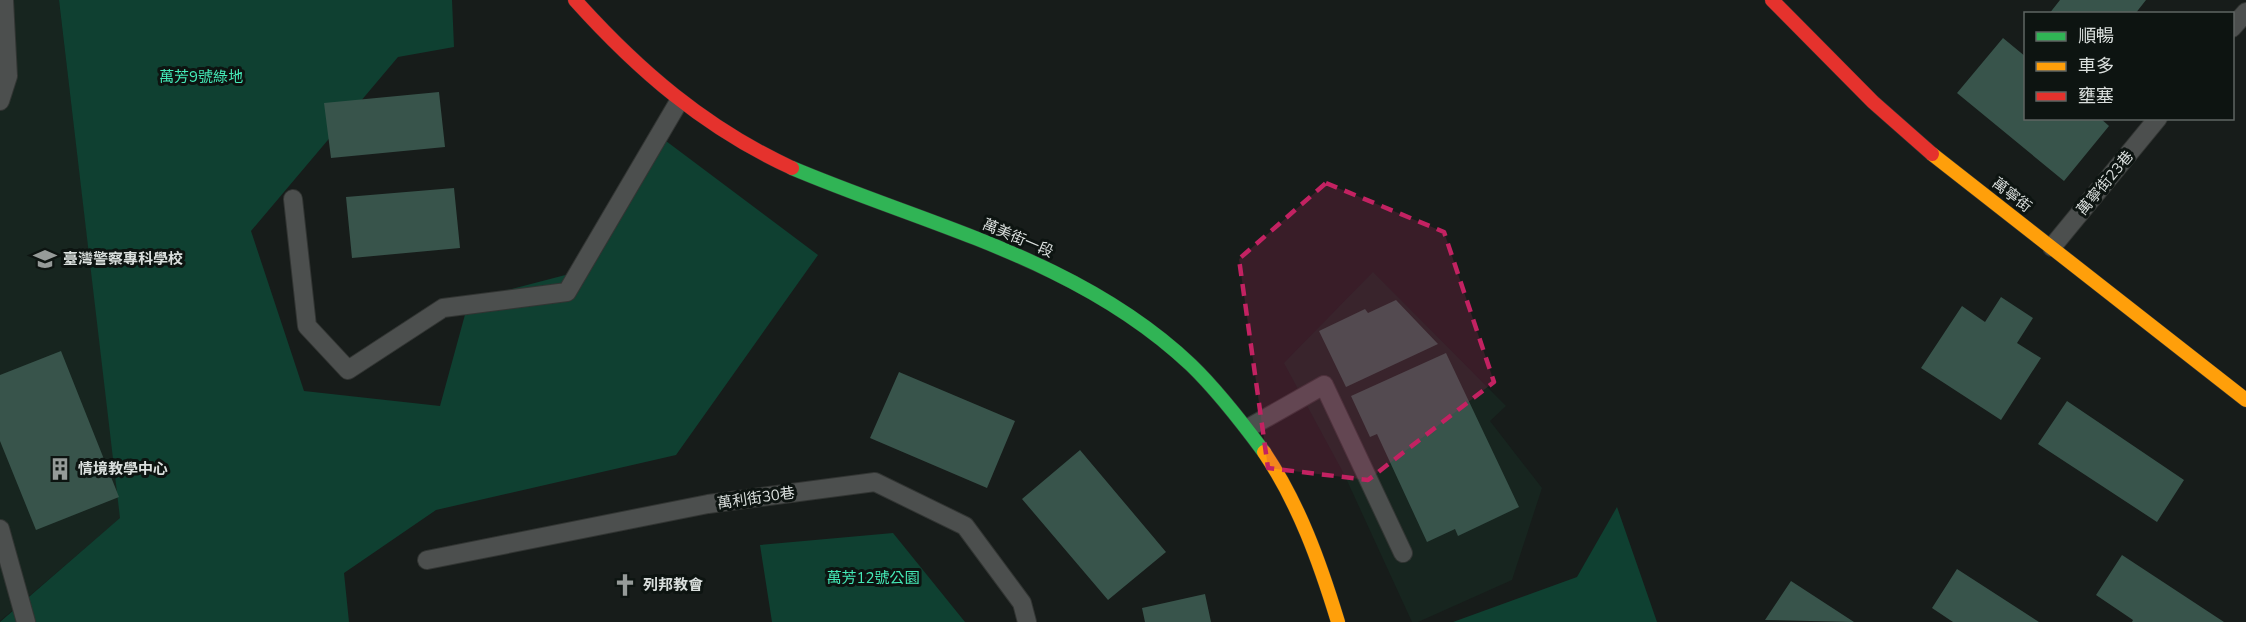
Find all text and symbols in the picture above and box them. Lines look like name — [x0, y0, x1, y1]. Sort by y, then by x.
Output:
legend — [2024, 12, 2234, 120]
text: 順暢 — [2078, 24, 2114, 48]
text: 車多 — [2078, 54, 2114, 78]
park label: 萬芳9號綠地 — [159, 67, 243, 87]
text: 壅塞 — [2078, 84, 2114, 108]
street label: 萬寧街23巷 — [2072, 147, 2138, 219]
street label: 萬寧街 — [1988, 173, 2036, 217]
street label: 萬美街一段 — [980, 214, 1056, 262]
school or university icon: 臺灣警察專科學校 — [32, 246, 58, 272]
place label: 臺灣警察專科學校 — [63, 249, 183, 269]
building icon: 情境教學中心 — [47, 456, 73, 482]
place label: 情境教學中心 — [78, 459, 168, 479]
street label: 萬利街30巷 — [716, 483, 796, 513]
park label: 萬芳12號公園 — [826, 568, 920, 588]
church icon: 列邦教會 — [612, 572, 638, 598]
place label: 列邦教會 — [643, 575, 703, 595]

